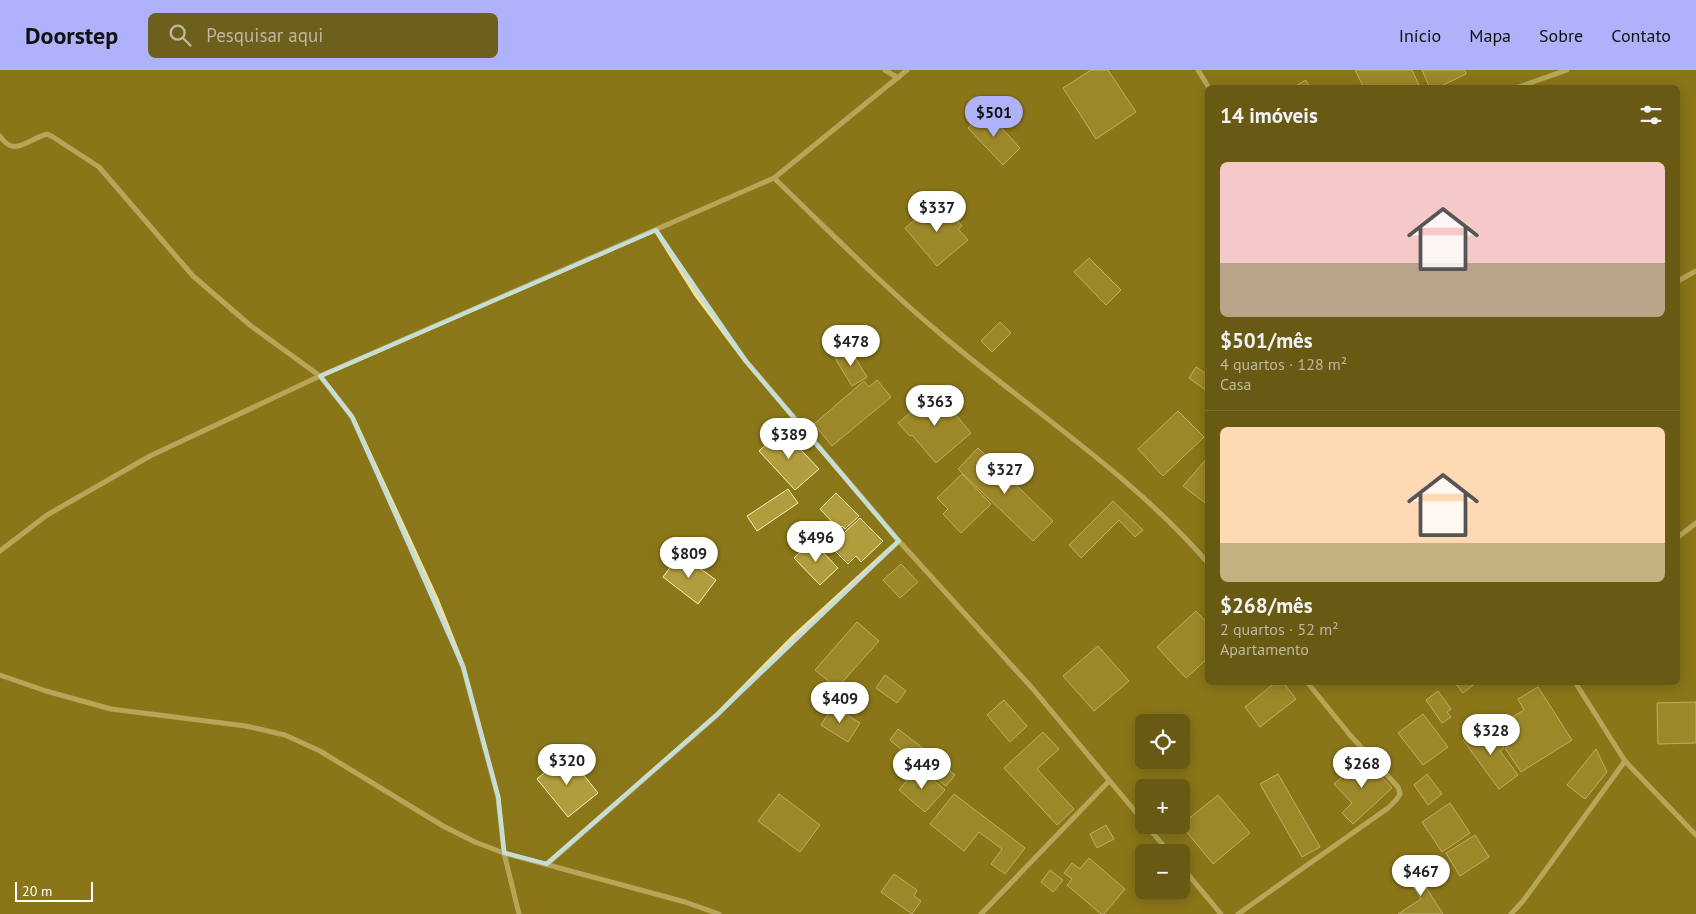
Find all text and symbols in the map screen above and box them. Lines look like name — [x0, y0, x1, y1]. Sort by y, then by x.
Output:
search box — [148, 13, 498, 58]
text: Doorstep — [25, 20, 118, 51]
icon: search — [166, 21, 194, 49]
text: Pesquisar aqui — [206, 23, 323, 47]
text: Início — [1399, 24, 1441, 47]
text: Mapa — [1469, 24, 1511, 47]
text: Sobre — [1539, 24, 1583, 47]
text: Contato — [1611, 24, 1671, 47]
pin: $501 — [964, 96, 1024, 138]
icon: filters — [1637, 101, 1665, 129]
text: $501 — [976, 102, 1012, 122]
text: 14 imóveis — [1220, 102, 1318, 129]
pin: $337 — [907, 190, 967, 233]
icon: home — [1398, 194, 1488, 284]
text: $337 — [919, 197, 955, 217]
pin: $478 — [821, 324, 881, 367]
text: $501/mês — [1220, 327, 1313, 354]
text: $478 — [833, 331, 869, 351]
text: 4 quartos · 128 m² — [1220, 354, 1347, 374]
text: Casa — [1220, 374, 1251, 394]
pin: $363 — [905, 384, 965, 427]
text: $363 — [917, 391, 953, 411]
pin: $389 — [759, 418, 819, 460]
text: $389 — [771, 424, 807, 444]
pin: $327 — [975, 452, 1035, 495]
text: $327 — [987, 459, 1023, 479]
icon: home — [1398, 460, 1488, 550]
pin: $496 — [786, 520, 846, 563]
text: $496 — [798, 527, 834, 547]
pin: $809 — [659, 536, 719, 579]
text: $809 — [671, 543, 707, 563]
text: $268/mês — [1220, 592, 1313, 619]
text: 2 quartos · 52 m² — [1220, 619, 1338, 639]
text: Apartamento — [1220, 639, 1309, 659]
pin: $409 — [810, 682, 870, 724]
text: $409 — [822, 688, 858, 708]
map controls — [1135, 714, 1190, 899]
button: locate — [1135, 714, 1190, 769]
pin: $328 — [1461, 714, 1521, 756]
text: $328 — [1473, 720, 1509, 740]
pin: $320 — [537, 744, 597, 786]
pin: $268 — [1332, 746, 1392, 789]
pin: $449 — [892, 748, 952, 790]
text: $320 — [549, 750, 585, 770]
text: $268 — [1344, 753, 1380, 773]
text: $449 — [904, 754, 940, 774]
button: + — [1135, 779, 1190, 834]
button: − — [1135, 844, 1190, 899]
pin: $467 — [1391, 854, 1451, 897]
text: $467 — [1403, 861, 1439, 881]
scale bar — [15, 879, 92, 902]
text: 20 m — [22, 882, 52, 900]

